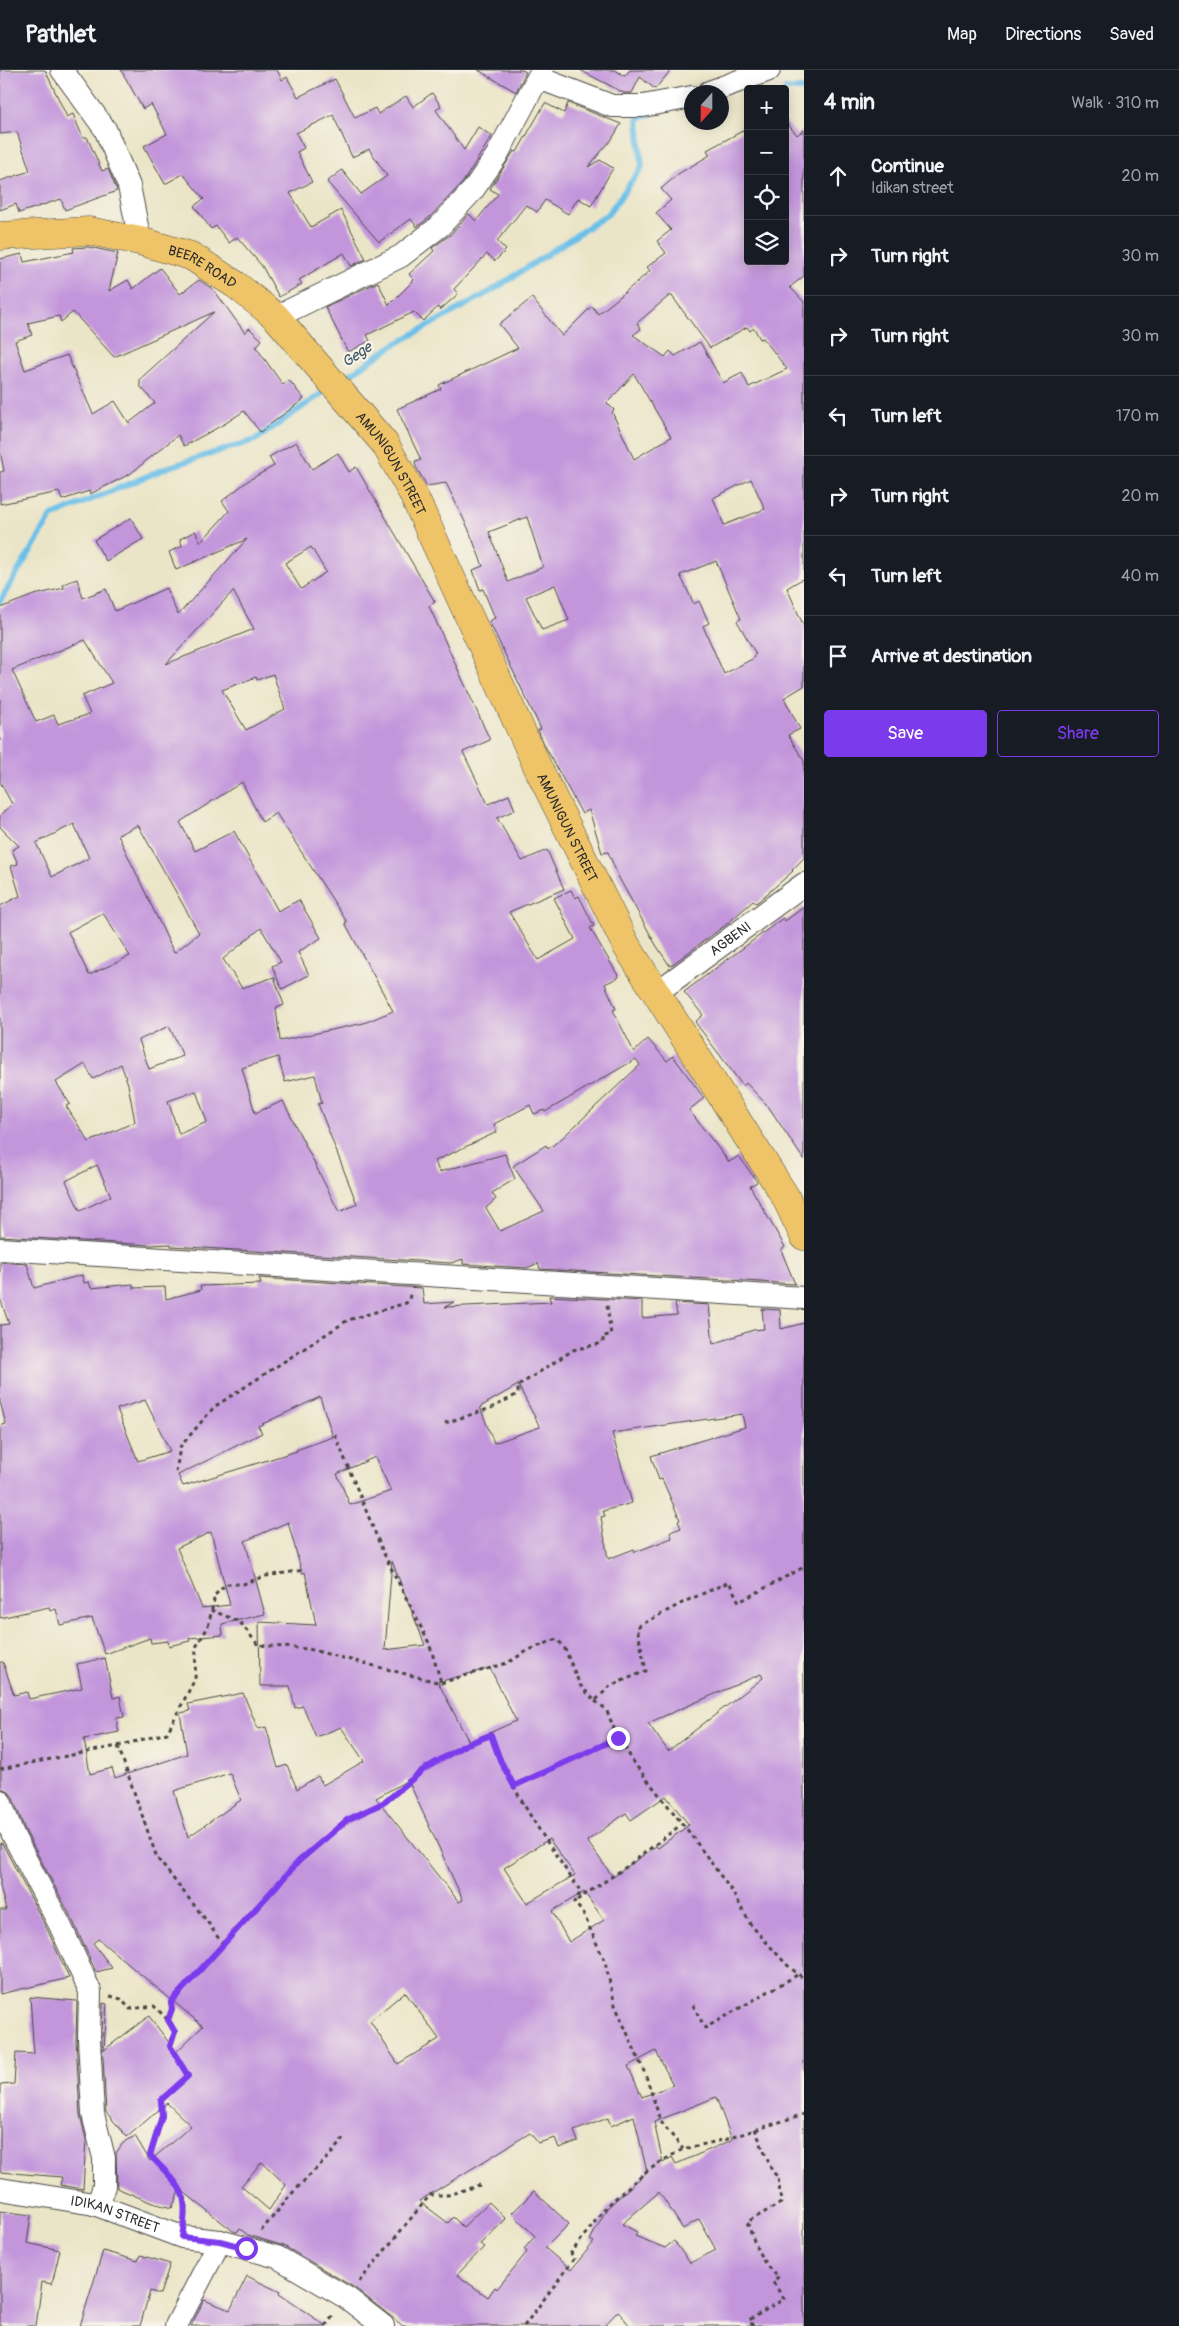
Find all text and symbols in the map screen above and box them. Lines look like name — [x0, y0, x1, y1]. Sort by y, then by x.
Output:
text: Pathlet — [25, 20, 96, 49]
text: Map — [947, 23, 977, 46]
text: Directions — [1005, 23, 1081, 46]
text: Saved — [1109, 23, 1154, 46]
north arrow — [684, 85, 729, 130]
map controls — [744, 85, 789, 265]
button: + — [744, 85, 789, 130]
text: 4 min — [824, 89, 875, 116]
text: Walk · 310 m — [1072, 93, 1159, 113]
button: − — [744, 130, 789, 175]
text: Continue — [871, 154, 944, 178]
icon: ahead — [824, 162, 852, 190]
text: 20 m — [1121, 166, 1159, 186]
button: locate — [744, 175, 789, 220]
text: Idikan street — [871, 178, 954, 198]
button: layers — [744, 220, 789, 265]
street label: BEERE ROAD — [166, 241, 240, 292]
icon: right — [824, 242, 852, 270]
text: Turn right — [871, 244, 949, 268]
text: 30 m — [1121, 246, 1159, 266]
icon: right — [824, 322, 852, 350]
text: Turn right — [871, 324, 949, 348]
text: 30 m — [1121, 326, 1159, 346]
water label: Gege — [338, 337, 377, 372]
icon: left — [824, 402, 852, 430]
text: Turn left — [871, 404, 941, 428]
text: 170 m — [1116, 406, 1159, 426]
street label: AMUNIGUN STREET — [352, 408, 430, 518]
icon: right — [824, 482, 852, 510]
text: Turn right — [871, 484, 949, 508]
text: 20 m — [1121, 486, 1159, 506]
icon: left — [824, 562, 852, 590]
text: Turn left — [871, 564, 941, 588]
text: 40 m — [1121, 566, 1159, 586]
icon: arrive — [824, 642, 852, 670]
text: Arrive at destination — [871, 644, 1032, 668]
button: Save — [824, 710, 987, 757]
button: Share — [997, 710, 1159, 757]
street label: AMUNIGUN STREET — [533, 770, 602, 885]
street label: AGBENI — [706, 918, 754, 959]
route end — [607, 1727, 630, 1750]
street label: IDIKAN STREET — [69, 2192, 162, 2236]
route start — [235, 2237, 258, 2260]

